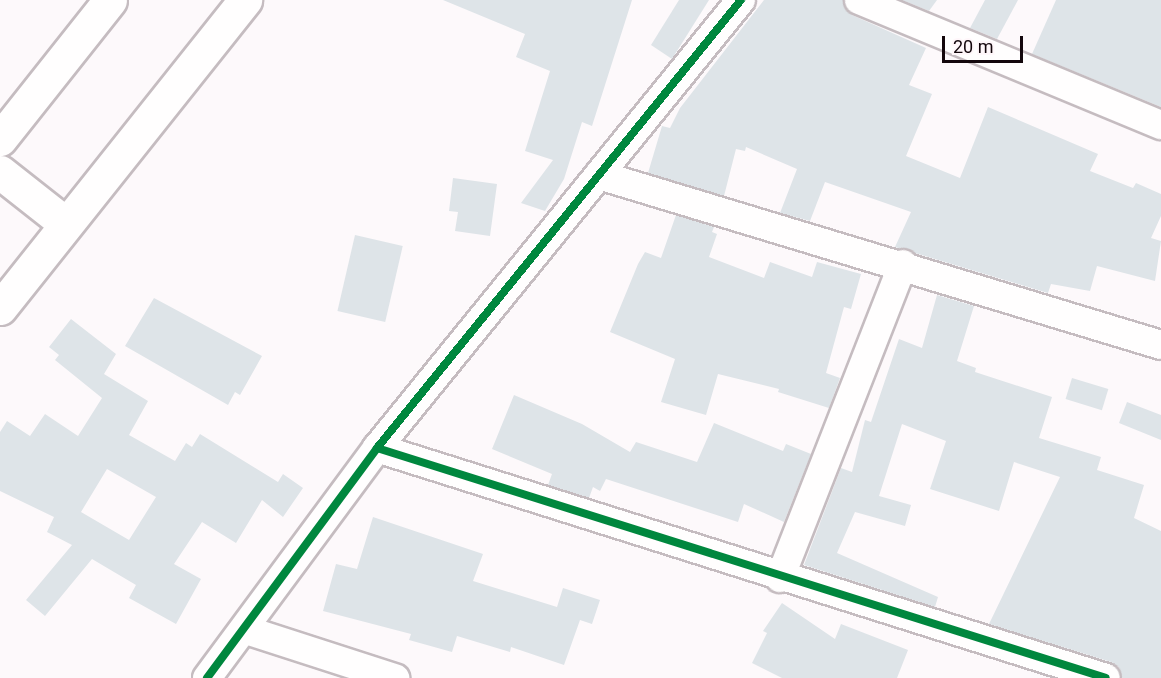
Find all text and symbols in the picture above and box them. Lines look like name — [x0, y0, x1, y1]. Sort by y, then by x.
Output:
scale bar — [945, 24, 1026, 62]
text: 20 m — [953, 36, 993, 57]

